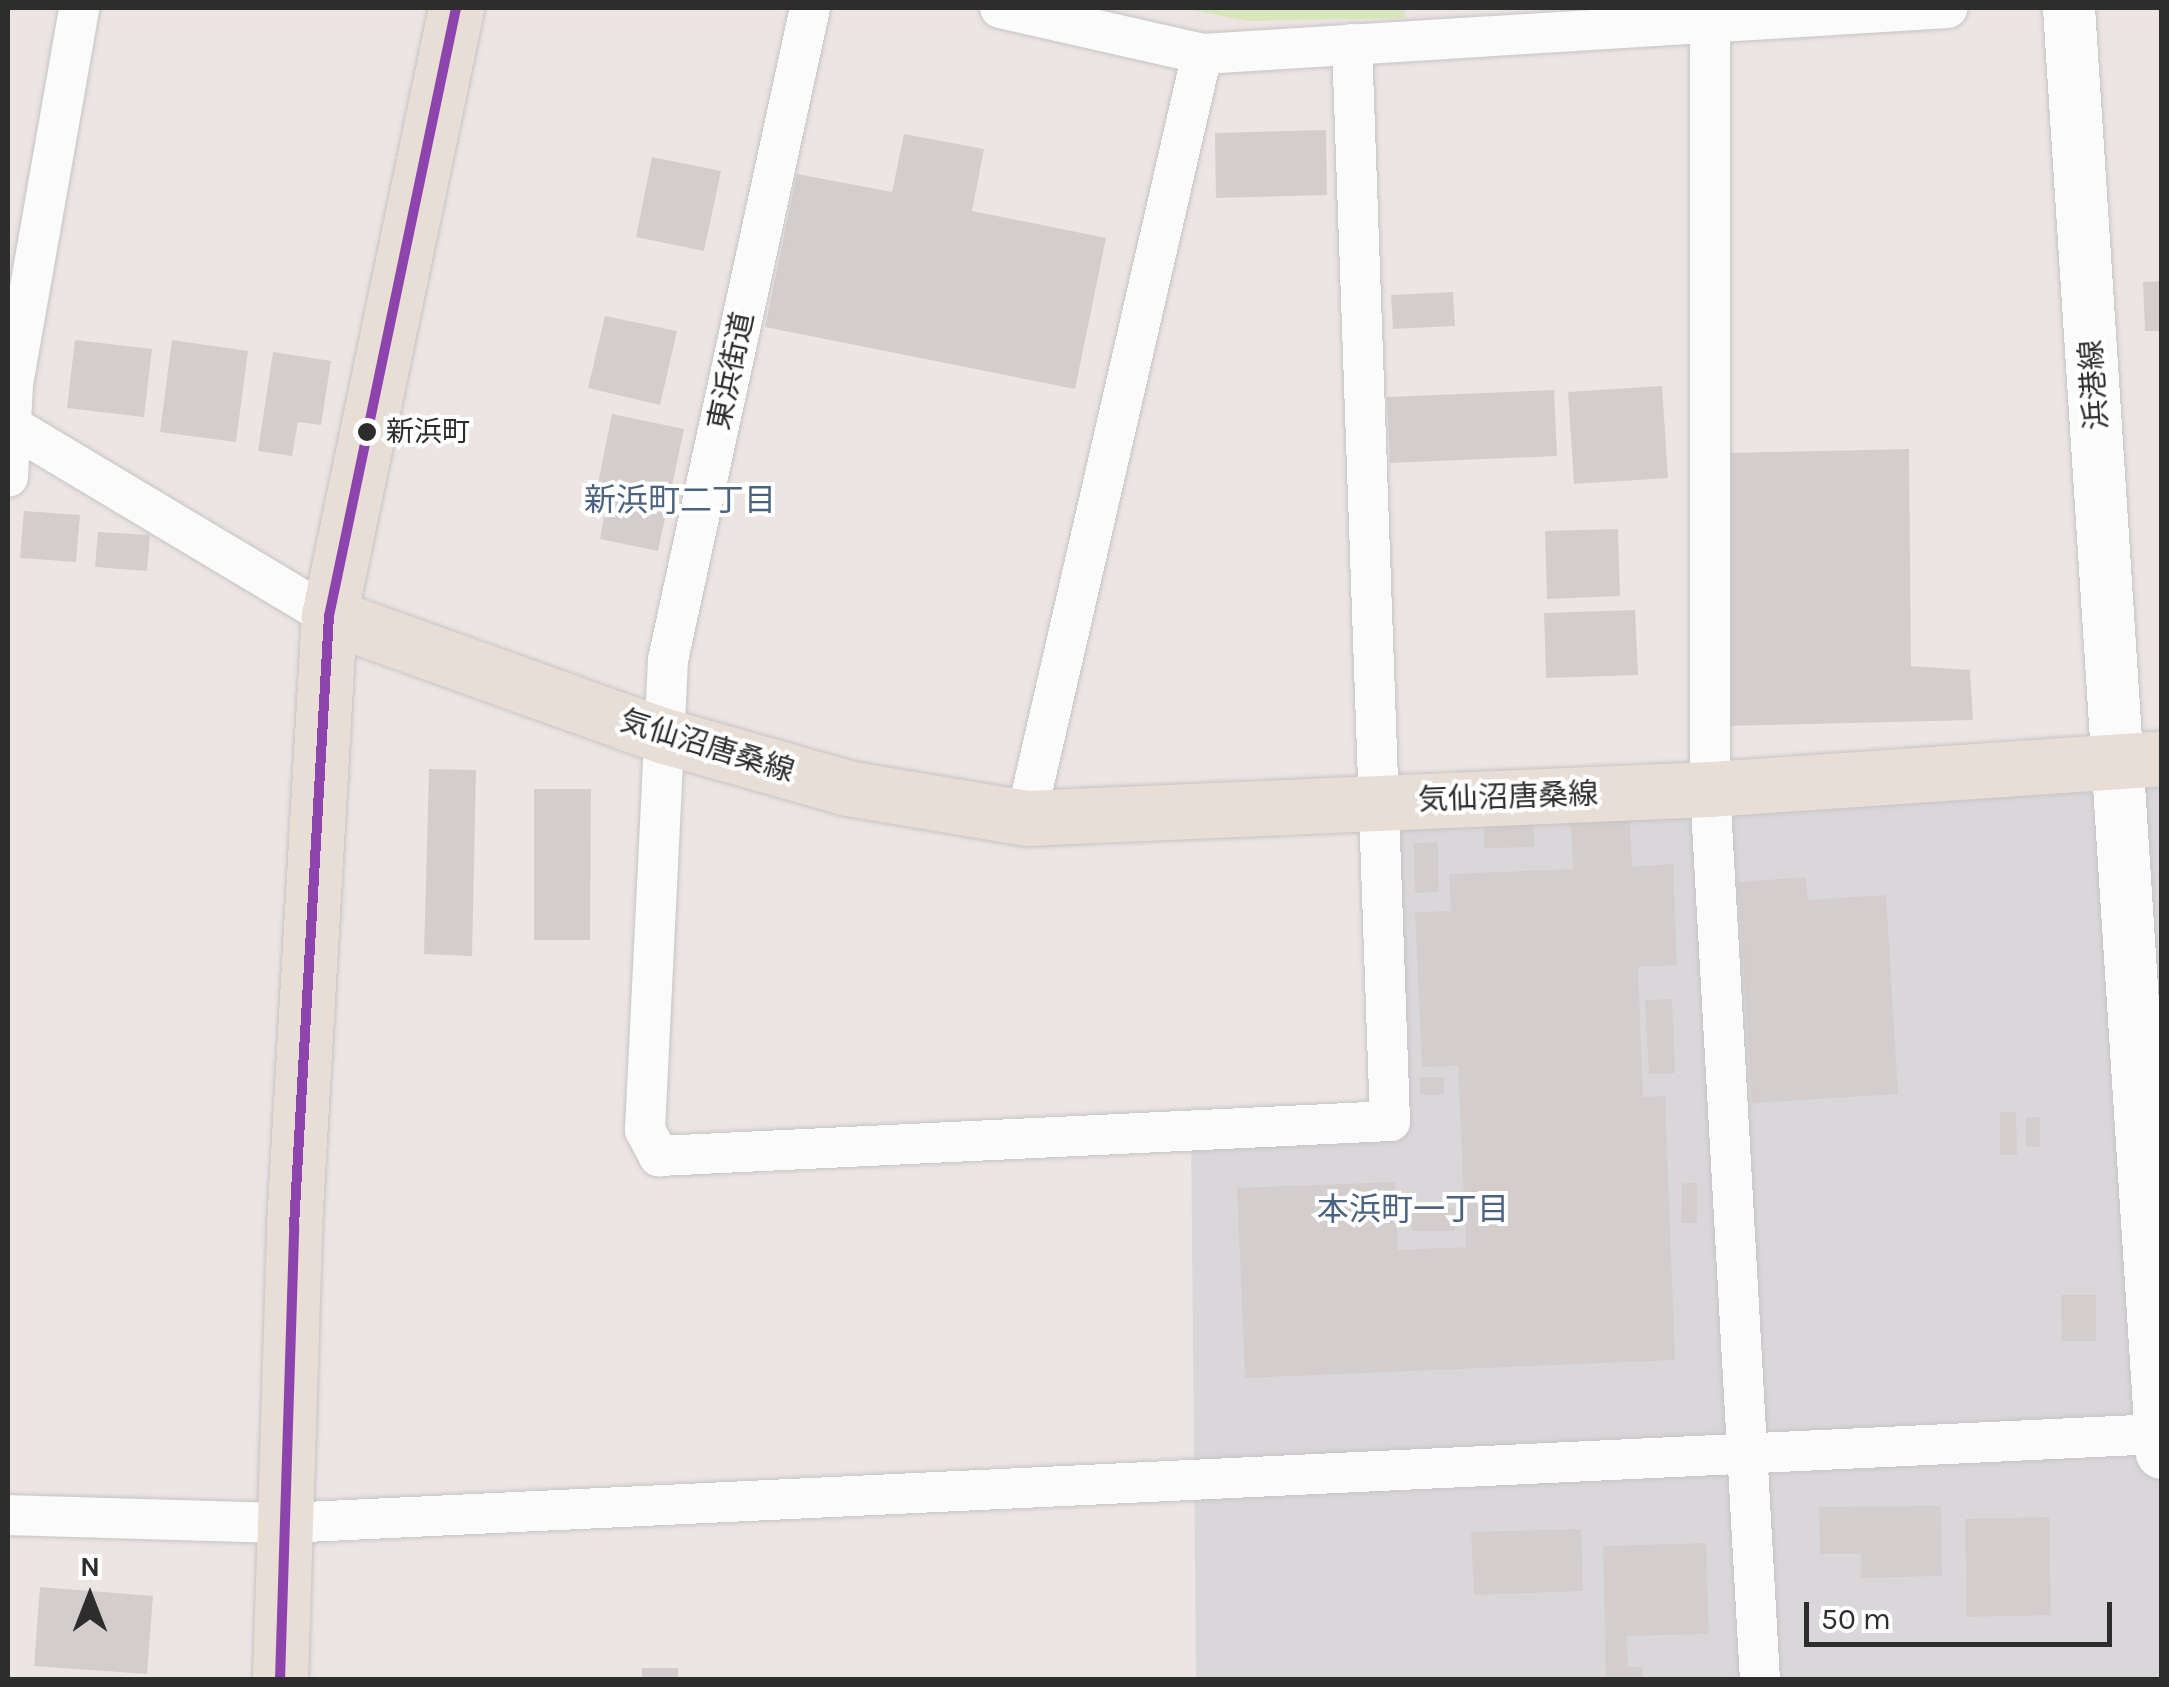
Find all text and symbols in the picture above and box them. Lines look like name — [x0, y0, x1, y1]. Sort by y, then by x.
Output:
street label: 東浜街道 — [701, 309, 761, 433]
street label: 浜港線 — [2073, 339, 2115, 431]
place label: 新浜町 — [386, 415, 470, 449]
marker: 新浜町 — [357, 422, 377, 442]
district label: 新浜町二丁目 — [584, 482, 776, 520]
street label: 気仙沼唐桑線 — [616, 702, 798, 790]
street label: 気仙沼唐桑線 — [1417, 776, 1599, 818]
district label: 本浜町一丁目 — [1317, 1191, 1509, 1229]
north arrow — [40, 1547, 140, 1647]
text: N — [80, 1550, 100, 1583]
scale bar — [1809, 1582, 2116, 1644]
text: 50 m — [1821, 1601, 1891, 1637]

